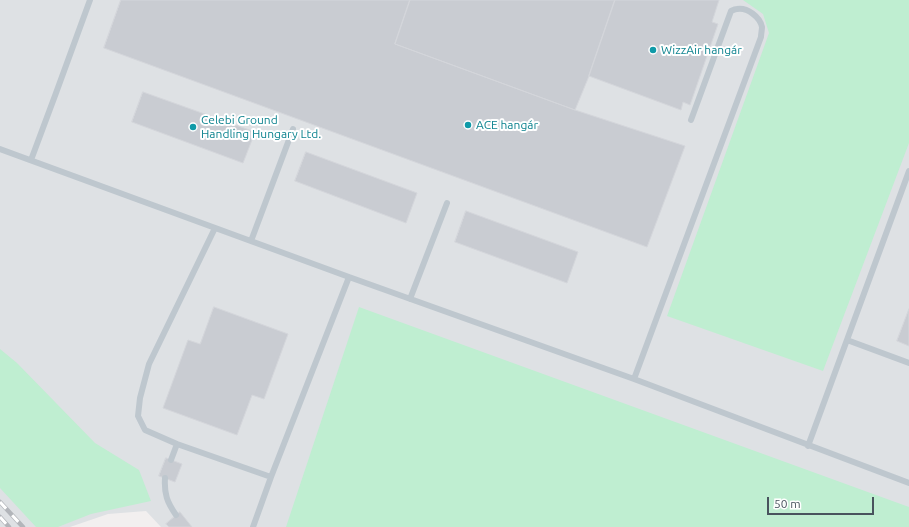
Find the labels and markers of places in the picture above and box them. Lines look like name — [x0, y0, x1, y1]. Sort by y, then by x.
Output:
place label: WizzAir hangár — [661, 43, 742, 57]
marker: WizzAir hangár — [648, 45, 658, 55]
place label: Celebi Ground Handling Hungary Ltd. — [201, 113, 321, 141]
place label: ACE hangár — [476, 118, 538, 132]
marker: ACE hangár — [463, 120, 473, 130]
marker: Celebi Ground Handling Hungary Ltd. — [188, 122, 198, 132]

